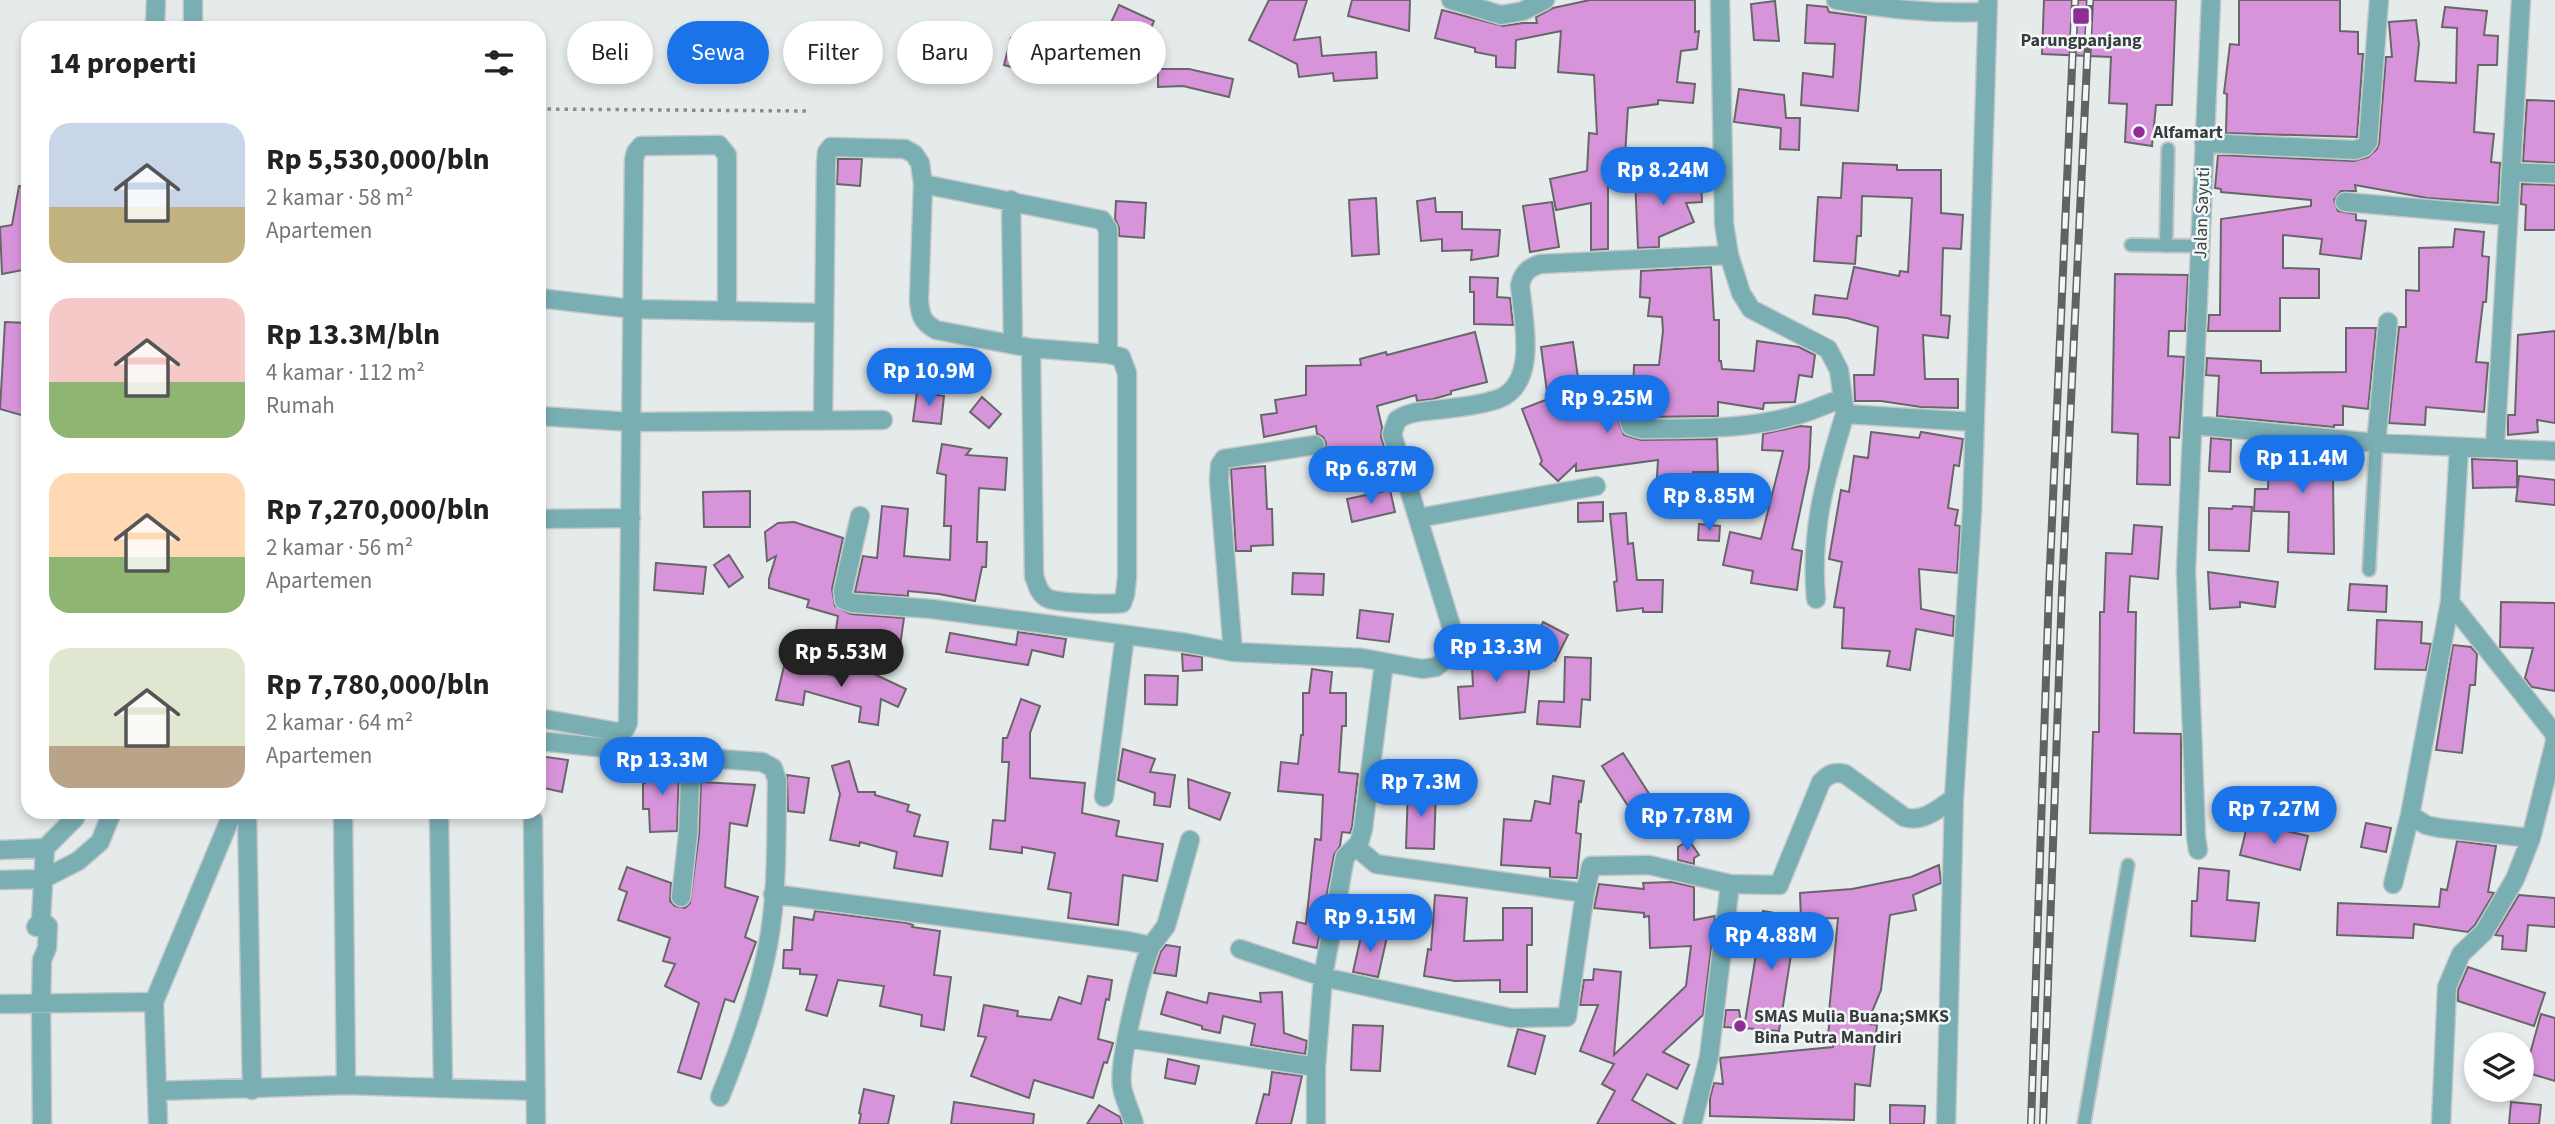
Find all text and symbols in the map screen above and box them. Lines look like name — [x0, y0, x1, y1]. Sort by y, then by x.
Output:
marker: Parungpanjang — [2071, 6, 2091, 26]
chip: Beli — [567, 21, 653, 84]
chip: Sewa — [667, 21, 769, 84]
chip: Filter — [783, 21, 883, 84]
chip: Baru — [897, 21, 993, 84]
chip: Apartemen — [1007, 21, 1166, 84]
place label: Parungpanjang — [2020, 28, 2142, 53]
text: 14 properti — [49, 42, 197, 85]
icon: filters — [480, 44, 518, 82]
place label: Alfamart — [2152, 120, 2223, 145]
marker: Alfamart — [2131, 124, 2147, 140]
text: Rp 5,530,000/bln — [266, 138, 490, 181]
pin: Rp 8.24M — [1591, 148, 1735, 207]
icon: home — [105, 151, 189, 235]
text: Rp 8.24M — [1617, 153, 1709, 186]
street label: Jalan Sayuti — [2188, 166, 2216, 260]
text: 2 kamar · 58 m² — [266, 181, 413, 214]
text: Apartemen — [266, 214, 372, 247]
text: Rp 13.3M/bln — [266, 313, 440, 356]
icon: home — [105, 326, 189, 410]
pin: Rp 10.9M — [857, 348, 1001, 408]
text: Rp 10.9M — [883, 354, 975, 387]
text: 4 kamar · 112 m² — [266, 356, 425, 389]
pin: Rp 9.25M — [1535, 376, 1679, 435]
text: Rp 9.25M — [1561, 381, 1653, 414]
text: Rumah — [266, 389, 335, 422]
pin: Rp 11.4M — [2230, 435, 2374, 495]
text: Rp 11.4M — [2256, 441, 2348, 474]
pin: Rp 6.87M — [1299, 447, 1443, 506]
text: Rp 6.87M — [1325, 452, 1417, 485]
pin: Rp 8.85M — [1637, 474, 1781, 533]
text: Rp 8.85M — [1663, 479, 1755, 512]
text: Rp 7,270,000/bln — [266, 488, 490, 531]
icon: home — [105, 501, 189, 585]
text: 2 kamar · 56 m² — [266, 531, 413, 564]
text: Apartemen — [266, 564, 372, 597]
pin: Rp 13.3M — [1424, 624, 1568, 684]
pin: Rp 5.53M — [769, 630, 913, 689]
text: Rp 13.3M — [1450, 630, 1542, 663]
text: Rp 5.53M — [795, 635, 887, 668]
text: Rp 7,780,000/bln — [266, 663, 490, 706]
icon: home — [105, 676, 189, 760]
text: 2 kamar · 64 m² — [266, 706, 413, 739]
pin: Rp 13.3M — [590, 738, 734, 797]
text: Apartemen — [266, 739, 372, 772]
text: Rp 13.3M — [616, 743, 708, 776]
pin: Rp 7.3M — [1356, 760, 1486, 819]
text: Rp 7.3M — [1381, 765, 1461, 798]
pin: Rp 7.27M — [2202, 786, 2346, 846]
text: Rp 7.27M — [2228, 792, 2320, 825]
pin: Rp 7.78M — [1615, 794, 1759, 853]
text: Rp 7.78M — [1641, 799, 1733, 832]
pin: Rp 9.15M — [1298, 894, 1442, 954]
text: Rp 9.15M — [1324, 900, 1416, 933]
pin: Rp 4.88M — [1699, 912, 1843, 972]
text: Rp 4.88M — [1725, 918, 1817, 951]
place label: SMAS Mulia Buana;SMKS Bina Putra Mandiri — [1754, 1004, 1949, 1050]
marker: SMAS Mulia Buana;SMKS Bina Putra Mandiri — [1732, 1018, 1748, 1034]
map controls — [2464, 1032, 2534, 1102]
button: layers — [2464, 1032, 2534, 1102]

